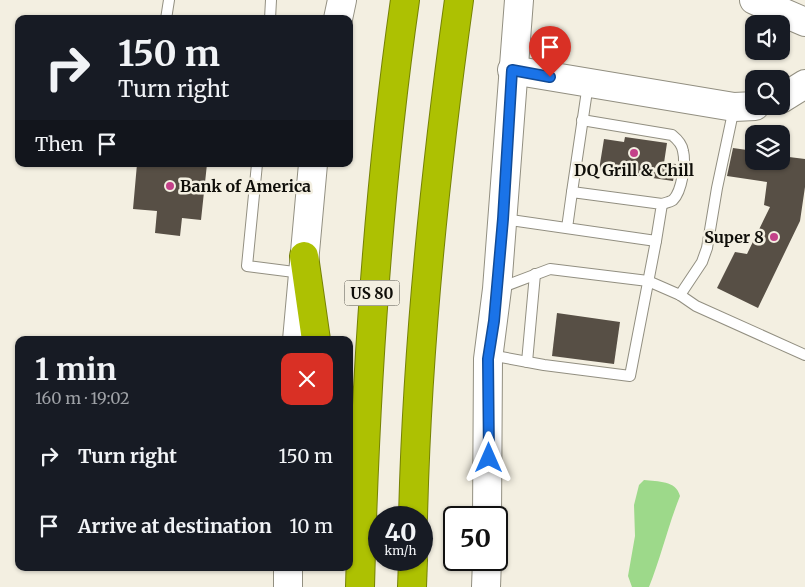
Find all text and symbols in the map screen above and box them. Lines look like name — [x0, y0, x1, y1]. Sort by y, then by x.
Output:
map controls — [745, 15, 790, 170]
button: sound — [745, 15, 790, 60]
pin — [529, 26, 571, 77]
text: 150 m — [118, 32, 220, 76]
icon: arrive — [536, 33, 564, 61]
icon: right — [35, 35, 100, 100]
button: search — [745, 70, 790, 115]
text: Turn right — [118, 75, 229, 103]
button: layers — [745, 125, 790, 170]
icon: arrive — [93, 130, 121, 158]
text: Then — [35, 132, 83, 156]
marker: DQ Grill & Chill — [628, 147, 640, 159]
place label: DQ Grill & Chill — [574, 160, 694, 180]
place label: Bank of America — [180, 176, 311, 196]
marker: Bank of America — [164, 180, 176, 192]
place label: Super 8 — [704, 227, 764, 247]
marker: Super 8 — [768, 231, 780, 243]
road number: US 80 — [344, 280, 400, 306]
text: 1 min — [35, 350, 117, 388]
button: close — [281, 353, 333, 405]
text: 160 m · 19:02 — [35, 388, 129, 408]
position arrow — [462, 431, 514, 483]
icon: right — [35, 442, 63, 470]
text: Turn right — [78, 444, 177, 468]
text: 150 m — [279, 444, 333, 468]
speed limit sign: 50 — [443, 506, 508, 571]
icon: arrive — [35, 512, 63, 540]
text: Arrive at destination — [78, 514, 272, 538]
text: 10 m — [290, 514, 333, 538]
text: 40 — [384, 516, 417, 548]
text: km/h — [385, 543, 416, 558]

